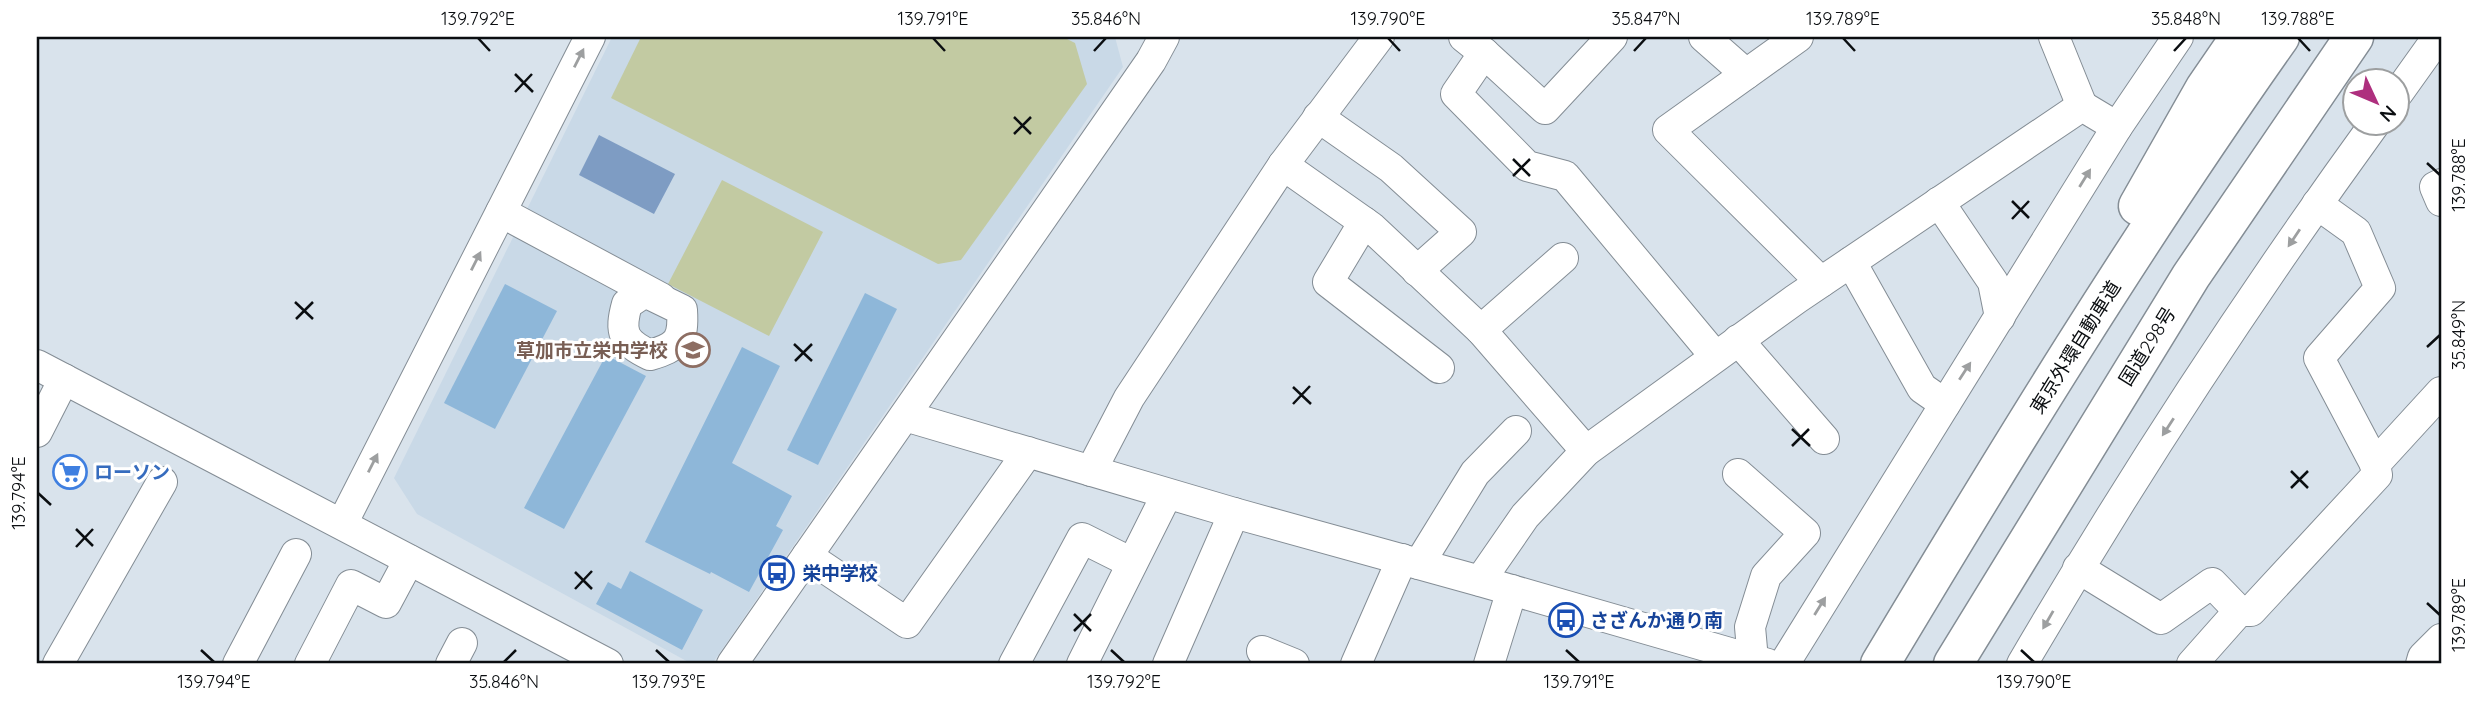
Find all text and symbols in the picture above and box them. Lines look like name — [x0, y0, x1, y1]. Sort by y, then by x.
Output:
text: 139.792°E — [441, 7, 515, 30]
text: 139.791°E — [898, 7, 968, 30]
text: 35.846°N — [1071, 7, 1141, 30]
text: 139.790°E — [1351, 7, 1425, 30]
text: 35.847°N — [1611, 7, 1681, 30]
text: 139.789°E — [1806, 7, 1880, 30]
text: 35.848°N — [2151, 7, 2221, 30]
text: 139.788°E — [2261, 7, 2335, 30]
one-way arrow — [574, 48, 585, 68]
north arrow — [2342, 66, 2412, 136]
text: N — [2375, 100, 2402, 127]
text: 139.788°E — [2447, 138, 2470, 212]
one-way arrow — [2079, 168, 2092, 188]
one-way arrow — [2287, 229, 2301, 247]
one-way arrow — [471, 251, 482, 271]
street label: 東京外環自動車道 — [2025, 276, 2125, 418]
text: 35.849°N — [2447, 300, 2470, 370]
street label: 国道298号 — [2113, 302, 2181, 390]
school or university icon: 草加市立栄中学校 — [674, 331, 712, 369]
place label: 草加市立栄中学校 — [516, 338, 668, 362]
one-way arrow — [1959, 362, 1972, 381]
one-way arrow — [2161, 418, 2174, 437]
supermarket icon: ローソン — [51, 453, 89, 491]
one-way arrow — [367, 453, 378, 473]
text: 139.794°E — [7, 456, 30, 530]
place label: ローソン — [94, 460, 170, 484]
bus stop icon: 栄中学校 — [758, 554, 796, 592]
place label: 栄中学校 — [802, 561, 878, 585]
text: 139.789°E — [2447, 578, 2470, 652]
one-way arrow — [1813, 597, 1826, 616]
bus stop icon: さざんか通り南 — [1547, 601, 1585, 639]
place label: さざんか通り南 — [1590, 608, 1723, 632]
one-way arrow — [2041, 611, 2054, 630]
text: 139.794°E — [177, 670, 251, 693]
text: 35.846°N — [469, 670, 539, 693]
text: 139.793°E — [632, 670, 706, 693]
text: 139.792°E — [1087, 670, 1161, 693]
text: 139.791°E — [1544, 670, 1614, 693]
text: 139.790°E — [1997, 670, 2071, 693]

